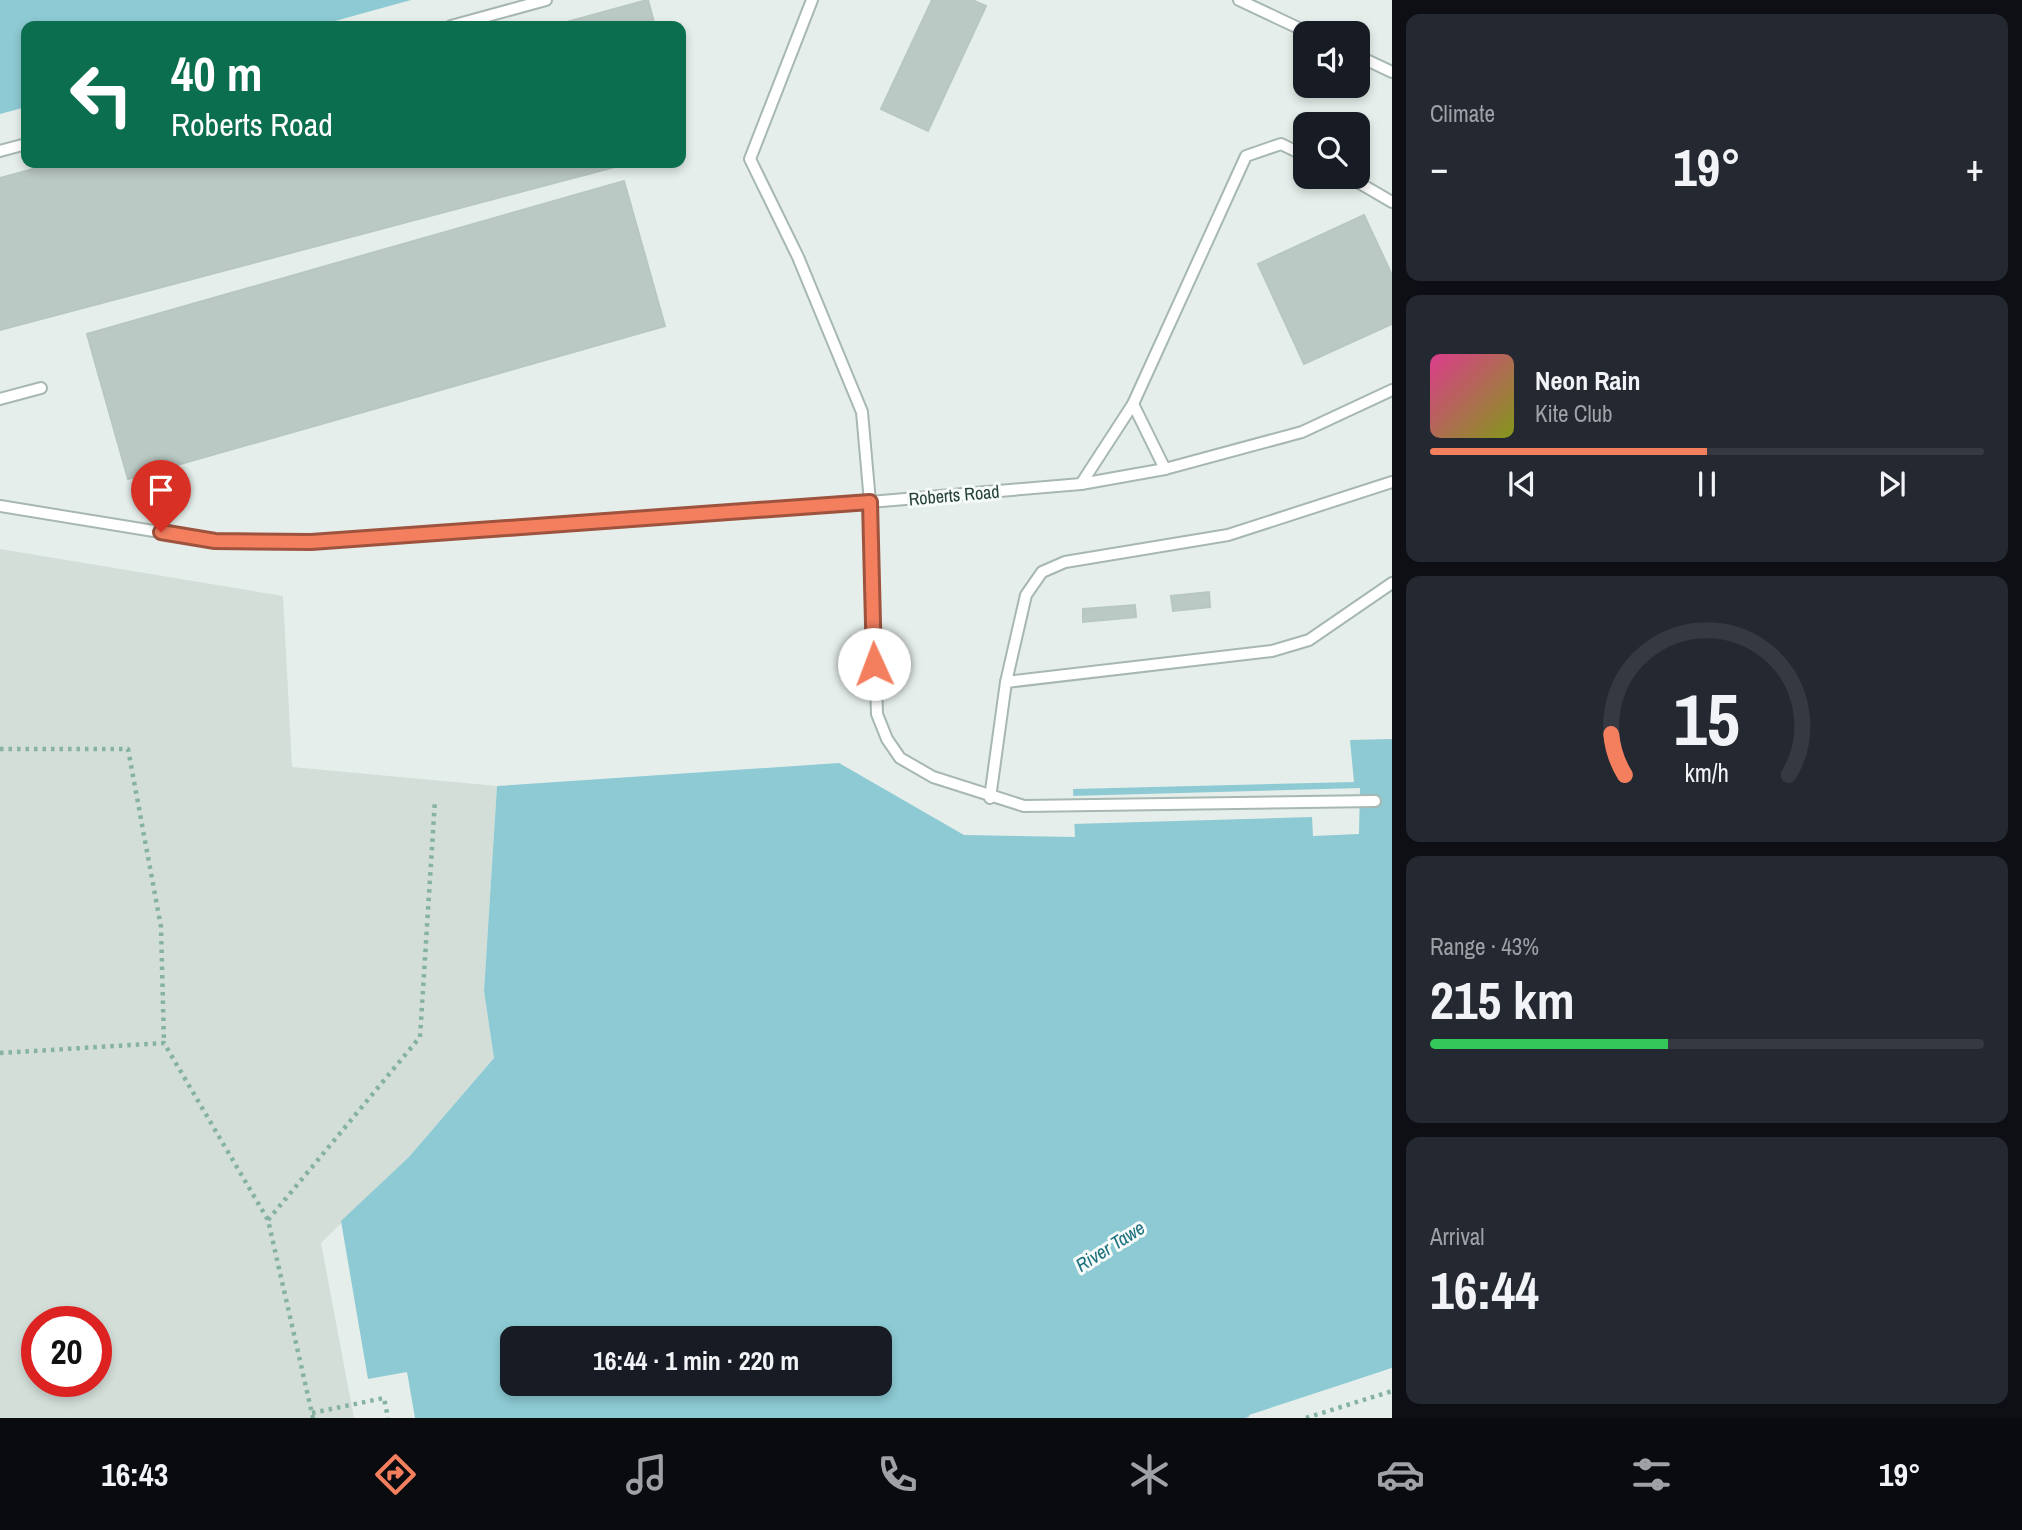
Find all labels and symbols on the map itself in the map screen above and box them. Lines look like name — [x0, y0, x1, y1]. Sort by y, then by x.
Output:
pin — [131, 460, 191, 532]
street label: Roberts Road — [908, 479, 1000, 511]
position arrow — [837, 627, 911, 701]
water label: River Tawe — [1070, 1215, 1150, 1277]
speed limit sign: 20 — [21, 1306, 112, 1397]

